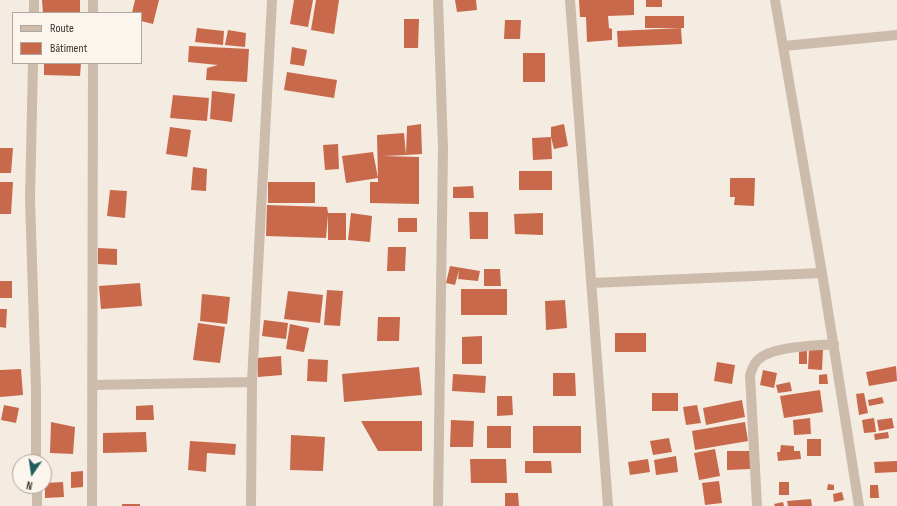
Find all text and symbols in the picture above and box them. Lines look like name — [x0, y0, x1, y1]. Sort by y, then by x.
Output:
legend — [12, 12, 142, 64]
text: Route — [50, 21, 74, 36]
text: Bâtiment — [50, 41, 87, 56]
north arrow — [12, 454, 52, 494]
text: N — [25, 478, 34, 492]

